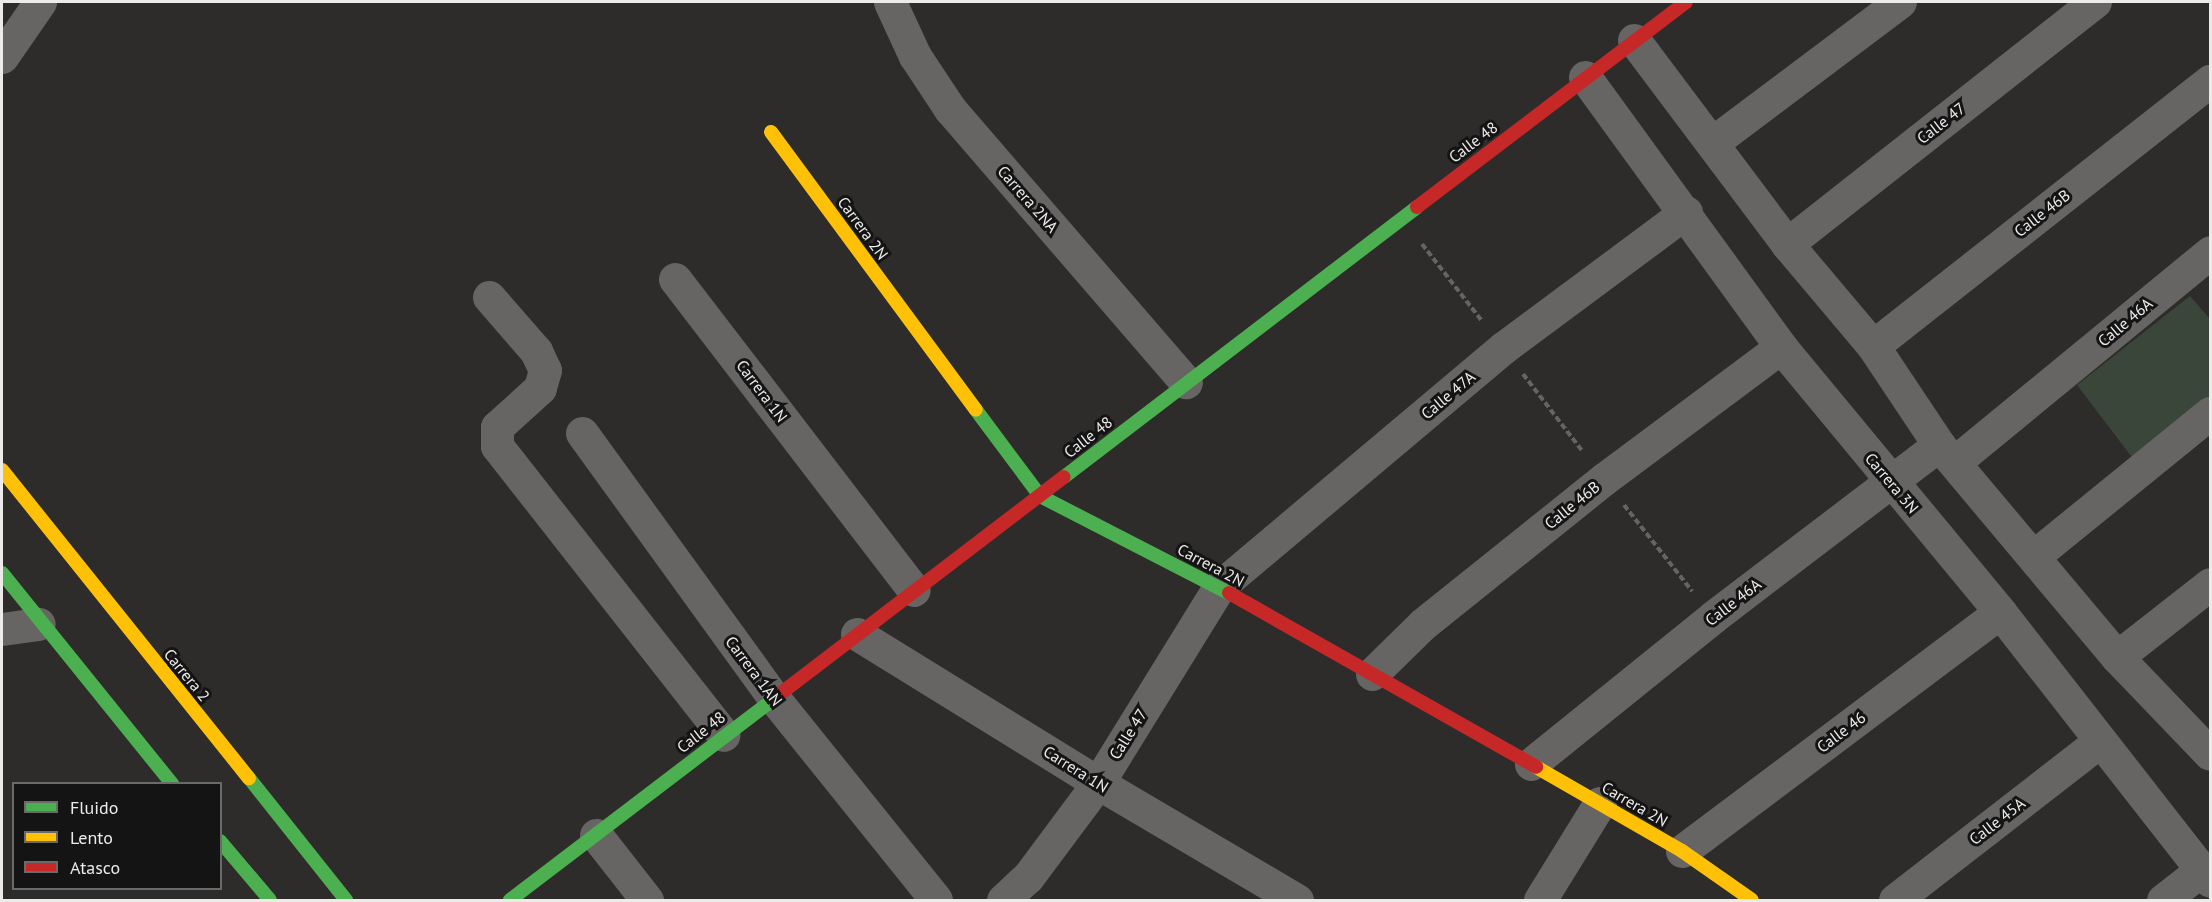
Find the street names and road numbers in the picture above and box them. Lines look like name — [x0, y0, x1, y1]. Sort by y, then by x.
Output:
street label: Calle 47 — [1913, 98, 1969, 148]
street label: Calle 48 — [1445, 117, 1501, 167]
street label: Carrera 2NA — [994, 162, 1062, 236]
street label: Calle 46B — [2010, 185, 2074, 241]
street label: Carrera 2N — [834, 193, 892, 263]
street label: Calle 46A — [2094, 294, 2156, 350]
street label: Carrera 1N — [732, 356, 792, 426]
street label: Calle 47A — [1417, 367, 1479, 423]
street label: Calle 48 — [1060, 412, 1116, 462]
street label: Carrera 3N — [1861, 449, 1923, 517]
street label: Calle 46B — [1541, 477, 1603, 533]
street label: Carrera 2N — [1174, 539, 1248, 591]
street label: Calle 46A — [1701, 574, 1765, 630]
street label: Carrera 1AN — [722, 632, 786, 710]
street label: Carrera 2 — [160, 645, 214, 705]
street label: Calle 47 — [1105, 705, 1151, 763]
street label: Calle 48 — [673, 707, 729, 757]
street label: Calle 46 — [1813, 707, 1869, 757]
street label: Carrera 1N — [1040, 742, 1112, 796]
street label: Carrera 2N — [1599, 777, 1671, 831]
street label: Calle 45A — [1965, 793, 2029, 849]

